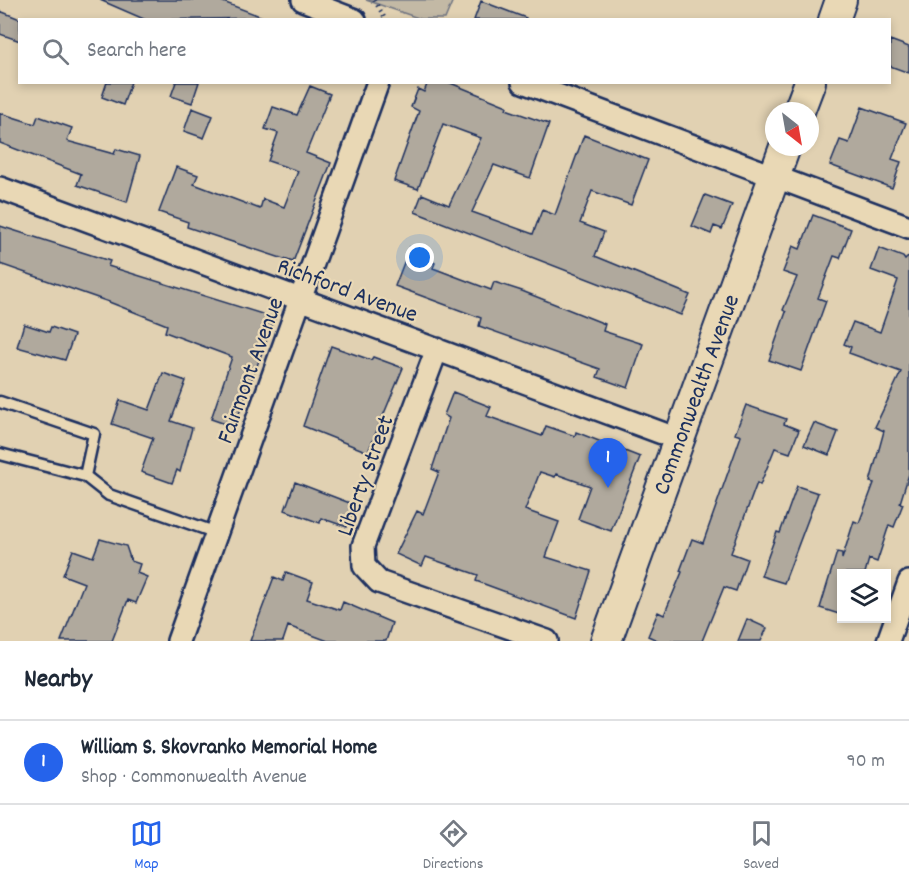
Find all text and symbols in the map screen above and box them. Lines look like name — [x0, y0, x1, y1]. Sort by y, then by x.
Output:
search box — [18, 18, 891, 84]
icon: search — [39, 35, 72, 68]
text: Search here — [87, 36, 186, 67]
north arrow — [765, 102, 819, 156]
your location — [405, 243, 434, 272]
street label: Richford Avenue — [272, 251, 422, 333]
street label: Commonwealth Avenue — [646, 290, 750, 500]
street label: Fairmont Avenue — [210, 293, 294, 449]
street label: Liberty Street — [329, 411, 404, 541]
pin: 1 — [588, 438, 628, 488]
map controls — [837, 569, 891, 623]
button: layers — [837, 569, 891, 623]
text: Nearby — [24, 662, 92, 699]
text: William S. Skovranko Memorial Home — [81, 733, 377, 764]
text: 1 — [41, 748, 46, 776]
text: 90 m — [847, 748, 885, 776]
text: Shop · Commonwealth Avenue — [81, 764, 307, 792]
tab: Map — [130, 817, 163, 876]
tab: Directions — [423, 817, 483, 876]
tab: Saved — [743, 817, 779, 876]

